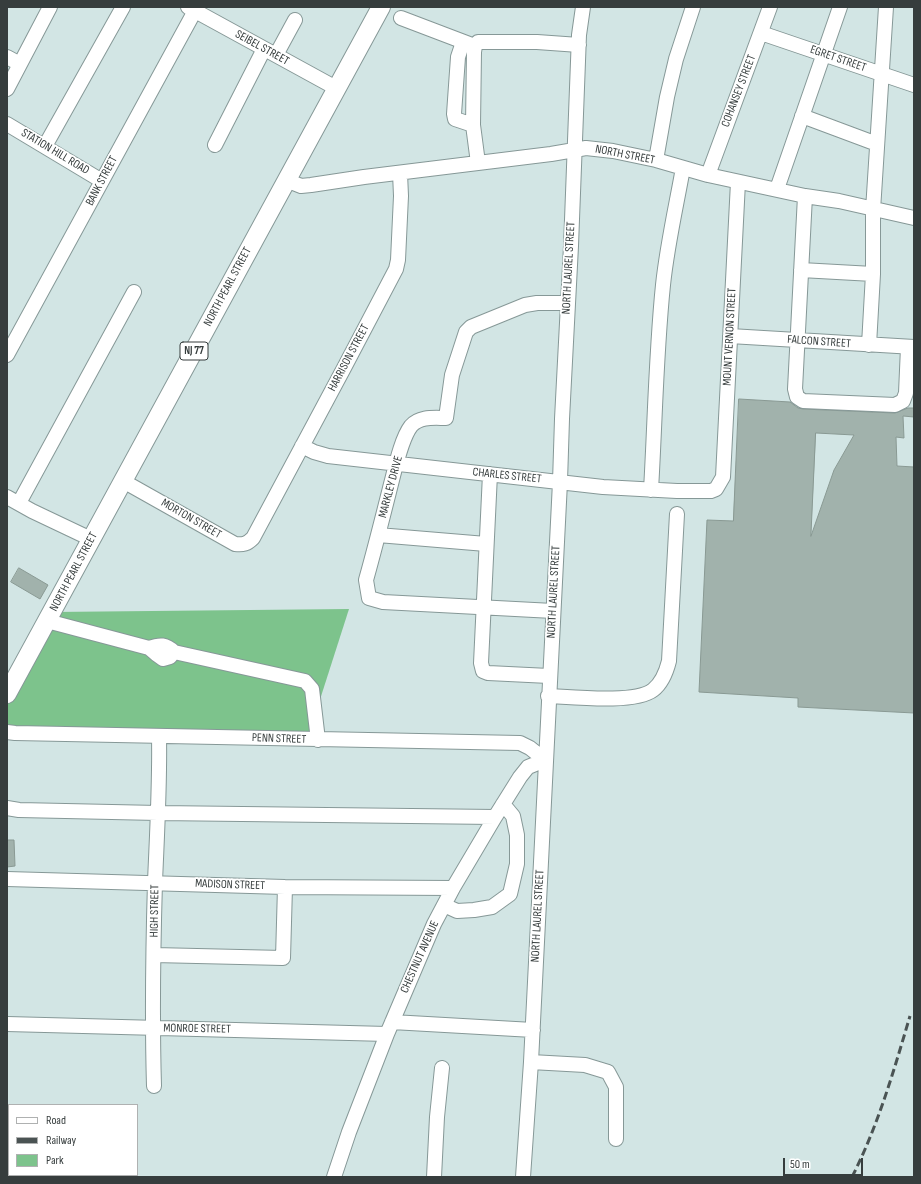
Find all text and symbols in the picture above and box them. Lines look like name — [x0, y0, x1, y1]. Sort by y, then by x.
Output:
street label: SEIBEL STREET — [233, 27, 291, 69]
street label: EGRET STREET — [808, 43, 868, 75]
street label: COHANSEY STREET — [719, 53, 759, 129]
street label: STATION HILL ROAD — [18, 126, 92, 178]
street label: NORTH STREET — [594, 142, 656, 168]
street label: BANK STREET — [83, 154, 121, 208]
street label: NORTH LAUREL STREET — [559, 221, 579, 315]
street label: NORTH PEARL STREET — [201, 245, 255, 329]
street label: MOUNT VERNON STREET — [720, 288, 740, 386]
street label: HARRISON STREET — [325, 322, 373, 394]
street label: FALCON STREET — [787, 333, 851, 351]
road number: NJ 77 — [180, 342, 208, 360]
street label: MARKLEY DRIVE — [376, 454, 406, 520]
street label: CHARLES STREET — [472, 465, 542, 487]
street label: MORTON STREET — [158, 496, 224, 542]
street label: NORTH PEARL STREET — [47, 530, 101, 614]
street label: NORTH LAUREL STREET — [544, 545, 564, 639]
street label: PENN STREET — [252, 731, 306, 747]
street label: NORTH LAUREL STREET — [528, 869, 548, 963]
street label: MADISON STREET — [195, 877, 265, 893]
street label: HIGH STREET — [147, 884, 163, 938]
street label: CHESTNUT AVENUE — [398, 919, 442, 995]
street label: MONROE STREET — [163, 1021, 231, 1037]
legend — [8, 1104, 138, 1176]
text: Road — [46, 1113, 66, 1128]
text: Railway — [46, 1133, 76, 1148]
scale bar — [785, 1150, 865, 1176]
text: Park — [46, 1153, 64, 1168]
text: 50 m — [790, 1157, 810, 1172]

